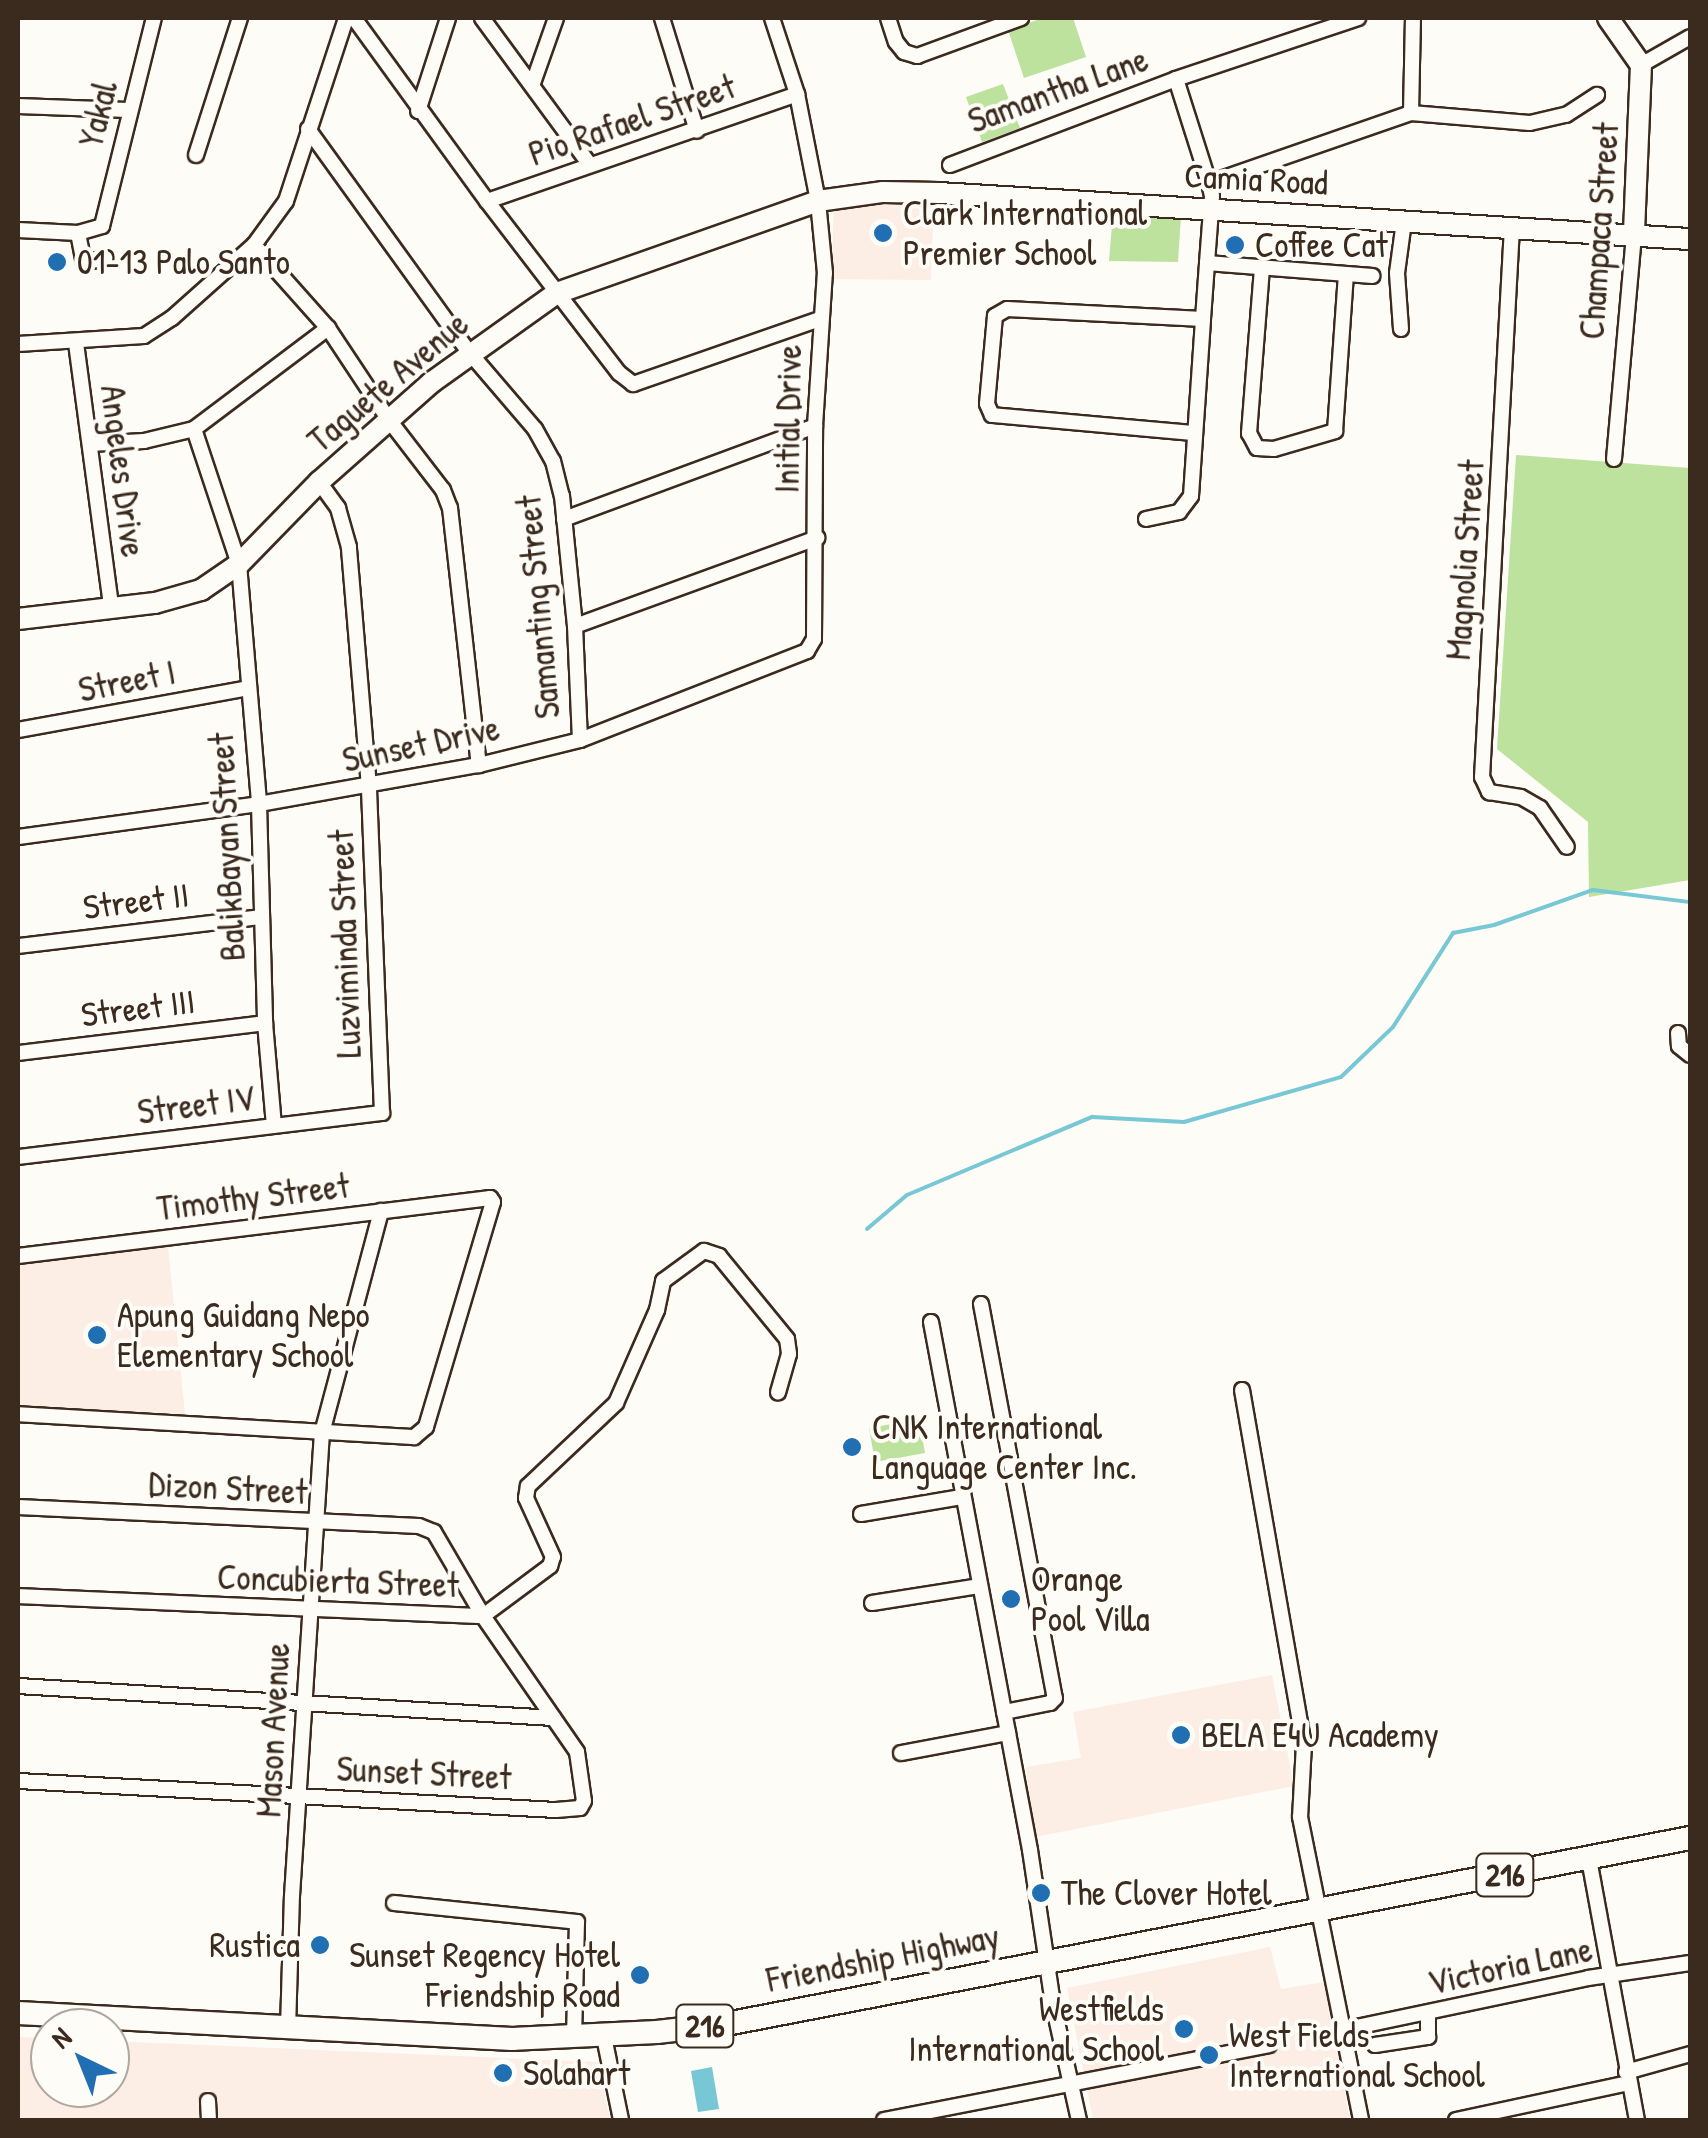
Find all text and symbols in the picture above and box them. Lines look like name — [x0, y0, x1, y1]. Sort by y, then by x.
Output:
street label: Samantha Lane — [962, 38, 1154, 142]
street label: Pio Rafael Street — [523, 65, 741, 175]
street label: Yakal — [70, 77, 126, 151]
street label: Champaca Street — [1570, 121, 1628, 341]
street label: Camia Road — [1183, 154, 1329, 204]
place label: Clark International Premier School — [903, 192, 1147, 274]
marker: Clark International Premier School — [872, 222, 894, 244]
place label: Coffee Cat — [1255, 224, 1388, 266]
marker: Coffee Cat — [1224, 234, 1246, 256]
place label: 01-13 Palo Santo — [77, 241, 290, 283]
marker: 01-13 Palo Santo — [46, 251, 68, 273]
street label: Taguete Avenue — [299, 303, 477, 461]
street label: Initial Drive — [766, 344, 810, 494]
street label: Angeles Drive — [92, 383, 154, 559]
street label: Magnolia Street — [1437, 459, 1493, 661]
street label: Samanting Street — [507, 494, 569, 720]
street label: Street I — [75, 651, 179, 711]
street label: Sunset Drive — [339, 707, 503, 781]
street label: BalikBayan Street — [200, 732, 254, 962]
street label: Luzviminda Street — [320, 829, 370, 1059]
street label: Street II — [81, 874, 191, 928]
street label: Street III — [79, 980, 197, 1036]
street label: Street IV — [135, 1077, 257, 1133]
street label: Timothy Street — [155, 1164, 351, 1230]
place label: Apung Guidang Nepo Elementary School — [117, 1294, 370, 1376]
marker: Apung Guidang Nepo Elementary School — [86, 1324, 108, 1346]
place label: CNK International Language Center Inc. — [872, 1406, 1137, 1488]
marker: CNK International Language Center Inc. — [841, 1436, 863, 1458]
street label: Dizon Street — [148, 1463, 308, 1513]
street label: Concubierta Street — [217, 1556, 459, 1606]
place label: Orange Pool Villa — [1031, 1558, 1150, 1640]
marker: Orange Pool Villa — [1000, 1588, 1022, 1610]
street label: Mason Avenue — [247, 1642, 299, 1818]
place label: BELA E4U Academy — [1201, 1714, 1439, 1756]
marker: BELA E4U Academy — [1170, 1724, 1192, 1746]
street label: Sunset Street — [336, 1747, 512, 1799]
road number: 216 — [1475, 1848, 1535, 1902]
place label: The Clover Hotel — [1061, 1872, 1272, 1914]
marker: The Clover Hotel — [1030, 1882, 1052, 1904]
street label: Friendship Highway — [763, 1915, 1003, 2001]
place label: Rustica — [209, 1924, 300, 1966]
street label: Victoria Lane — [1424, 1928, 1596, 2004]
marker: Rustica — [309, 1934, 331, 1956]
place label: Sunset Regency Hotel Friendship Road — [349, 1934, 620, 2016]
marker: Sunset Regency Hotel Friendship Road — [629, 1964, 651, 1986]
place label: Westfields International School — [908, 1988, 1164, 2070]
road number: 216 — [675, 1999, 735, 2053]
north arrow — [30, 2008, 130, 2108]
place label: West Fields International School — [1229, 2014, 1485, 2096]
marker: Westfields International School — [1173, 2018, 1195, 2040]
text: N — [42, 2019, 79, 2057]
marker: West Fields International School — [1198, 2044, 1220, 2066]
place label: Solahart — [523, 2052, 630, 2094]
marker: Solahart — [492, 2062, 514, 2084]

